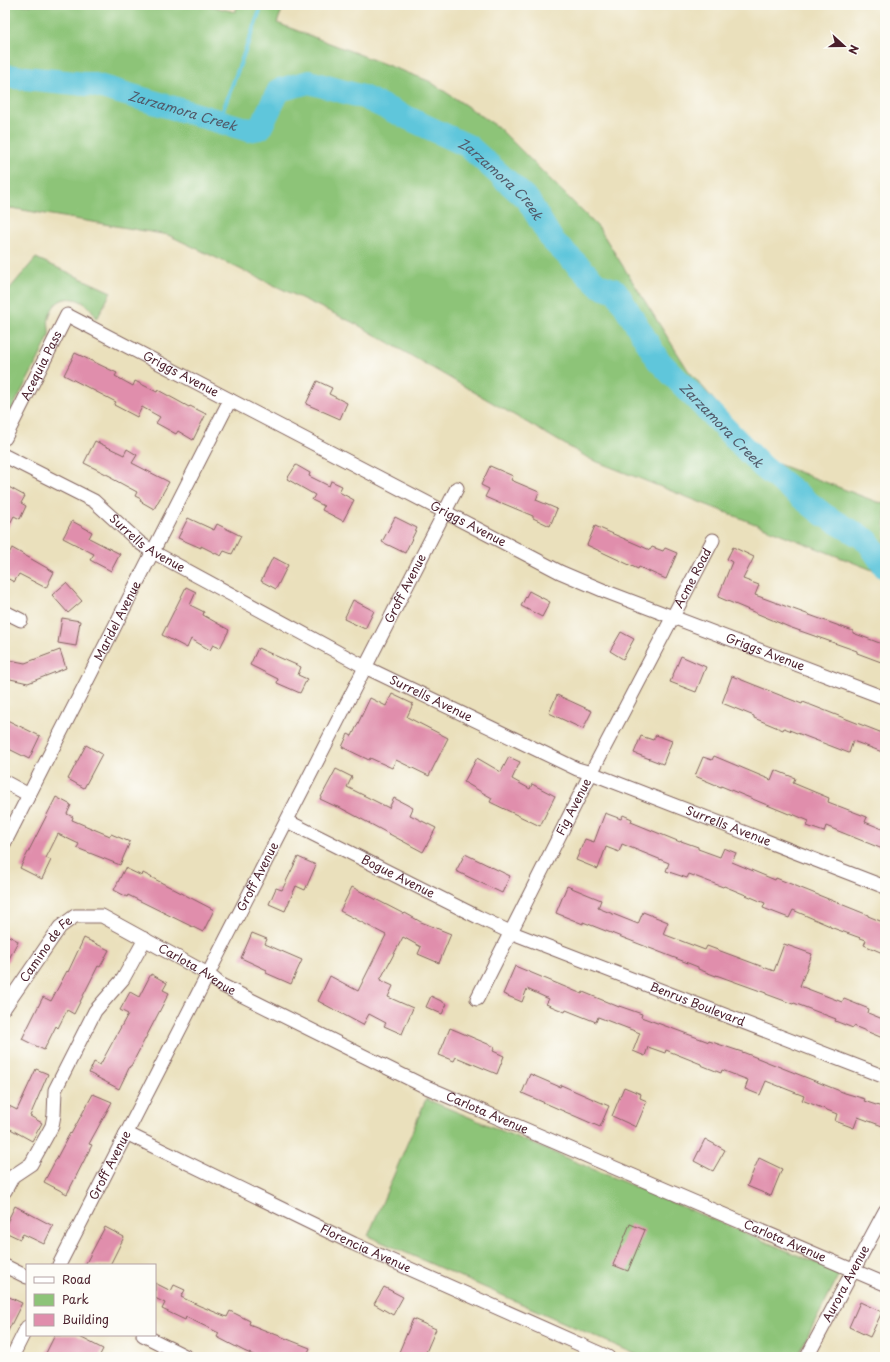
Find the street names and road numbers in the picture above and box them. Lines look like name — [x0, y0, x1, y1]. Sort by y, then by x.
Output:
street label: Acequia Pass — [15, 327, 66, 403]
street label: Griggs Avenue — [140, 346, 223, 401]
street label: Griggs Avenue — [427, 496, 510, 551]
street label: Surrells Avenue — [106, 509, 189, 576]
street label: Acme Road — [669, 545, 715, 611]
street label: Groff Avenue — [379, 550, 430, 626]
street label: Maridel Avenue — [89, 577, 145, 664]
street label: Griggs Avenue — [723, 628, 808, 675]
street label: Surrells Avenue — [387, 670, 476, 726]
street label: Fig Avenue — [551, 774, 595, 838]
street label: Surrells Avenue — [683, 801, 774, 850]
street label: Groff Avenue — [232, 838, 282, 914]
street label: Bogue Avenue — [358, 850, 439, 902]
street label: Camino de Fe — [15, 911, 76, 985]
street label: Carlota Avenue — [155, 939, 240, 999]
street label: Benrus Boulevard — [648, 977, 748, 1030]
street label: Carlota Avenue — [443, 1087, 532, 1138]
street label: Groff Avenue — [84, 1127, 135, 1203]
street label: Carlota Avenue — [741, 1214, 830, 1266]
street label: Florencia Avenue — [318, 1219, 414, 1276]
street label: Aurora Avenue — [817, 1241, 873, 1325]

